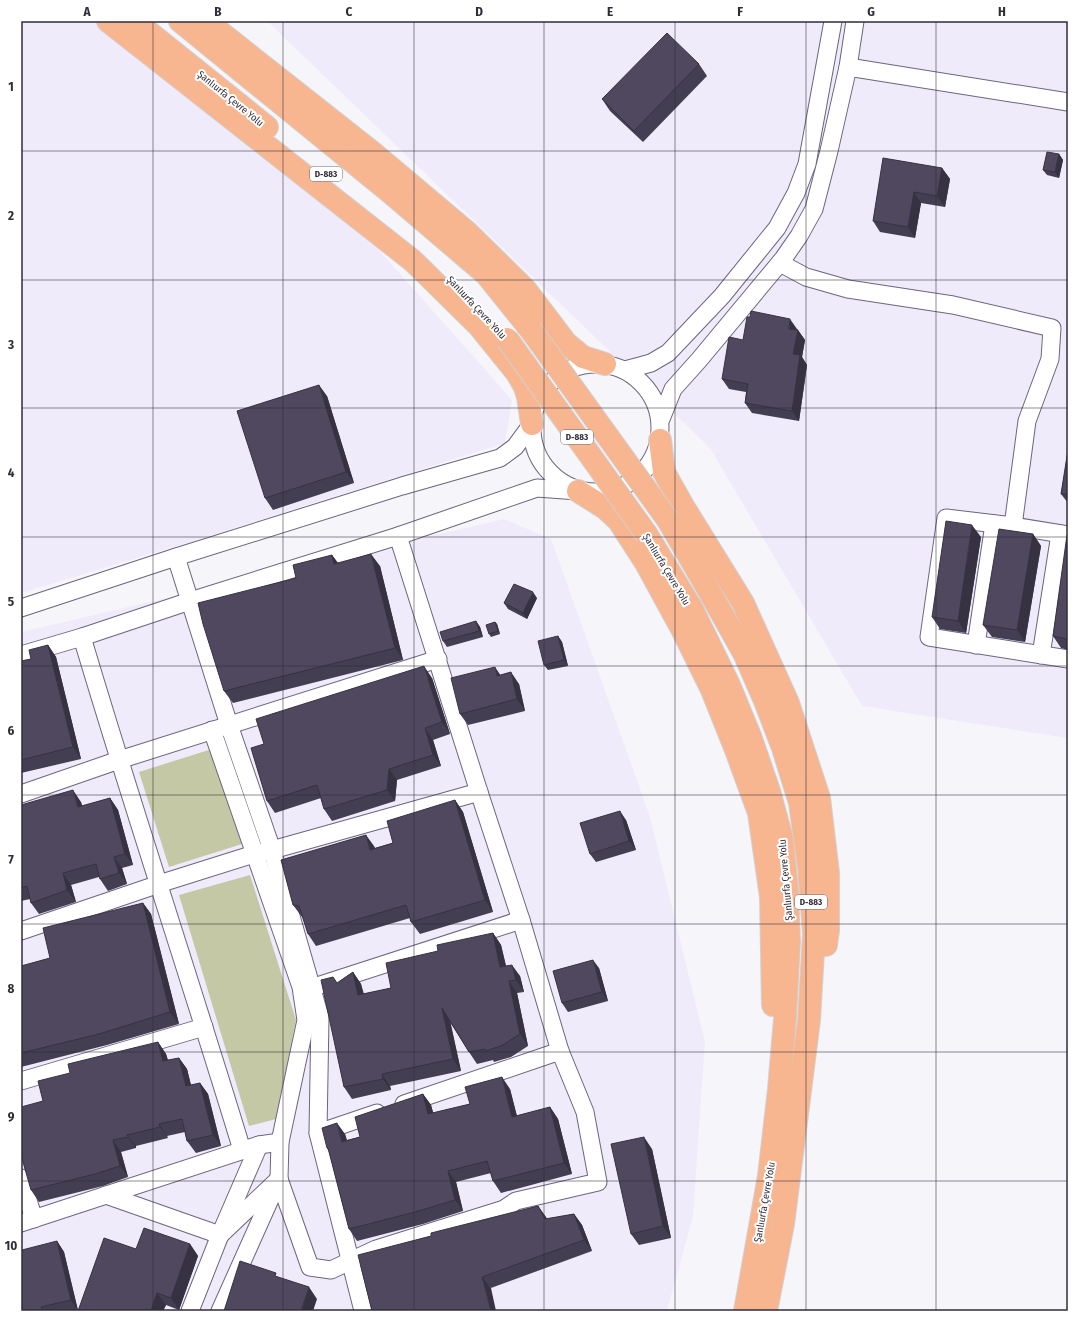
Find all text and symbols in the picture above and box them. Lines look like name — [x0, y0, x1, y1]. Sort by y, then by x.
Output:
text: A — [82, 4, 91, 19]
text: B — [214, 4, 222, 19]
text: C — [346, 4, 353, 19]
text: D — [475, 4, 483, 19]
text: E — [607, 4, 613, 19]
text: F — [737, 4, 743, 19]
text: G — [867, 4, 875, 19]
text: H — [998, 4, 1006, 19]
street label: Şanlıurfa Çevre Yolu — [195, 69, 266, 129]
text: 1 — [8, 79, 14, 94]
road number: D-883 — [310, 167, 342, 181]
text: 2 — [7, 208, 14, 223]
street label: Şanlıurfa Çevre Yolu — [444, 274, 508, 342]
text: 3 — [7, 337, 14, 352]
road number: D-883 — [561, 430, 593, 444]
text: 4 — [8, 465, 15, 480]
street label: Şanlıurfa Çevre Yolu — [640, 532, 692, 607]
text: 5 — [8, 594, 14, 609]
text: 6 — [8, 723, 15, 738]
street label: Şanlıurfa Çevre Yolu — [776, 839, 796, 921]
text: 7 — [8, 852, 14, 867]
road number: D-883 — [795, 895, 827, 909]
text: 8 — [8, 981, 15, 996]
text: 9 — [8, 1109, 15, 1124]
street label: Şanlıurfa Çevre Yolu — [752, 1161, 778, 1243]
text: 10 — [5, 1238, 17, 1253]

